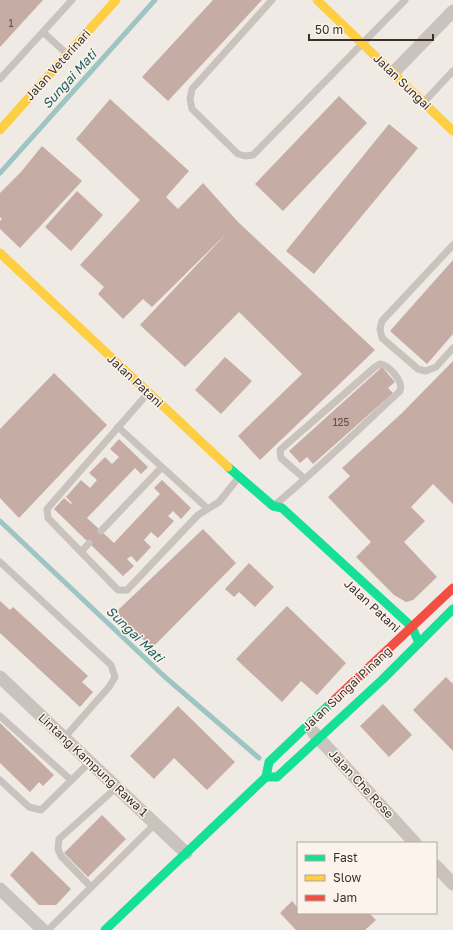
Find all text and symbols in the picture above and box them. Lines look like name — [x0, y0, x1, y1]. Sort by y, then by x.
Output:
scale bar — [309, 16, 433, 42]
house number: 1 — [9, 17, 14, 29]
text: 50 m — [315, 22, 343, 37]
street label: Jalan Veterinari — [22, 26, 93, 103]
water label: Sungai Mati — [39, 45, 100, 112]
street label: Jalan Sungai — [370, 50, 434, 113]
street label: Jalan Patani — [104, 351, 166, 410]
house number: 125 — [333, 416, 349, 428]
street label: Jalan Patani — [341, 576, 403, 635]
water label: Sungai Mati — [103, 603, 168, 666]
street label: Jalan Sungai Pinang — [299, 643, 395, 734]
street label: Lintang Kampung Rawa 1 — [35, 710, 151, 819]
street label: Jalan Che Rose — [326, 746, 397, 821]
legend — [297, 842, 437, 914]
text: Fast — [333, 850, 358, 865]
text: Slow — [333, 870, 361, 885]
text: Jam — [333, 890, 357, 905]

